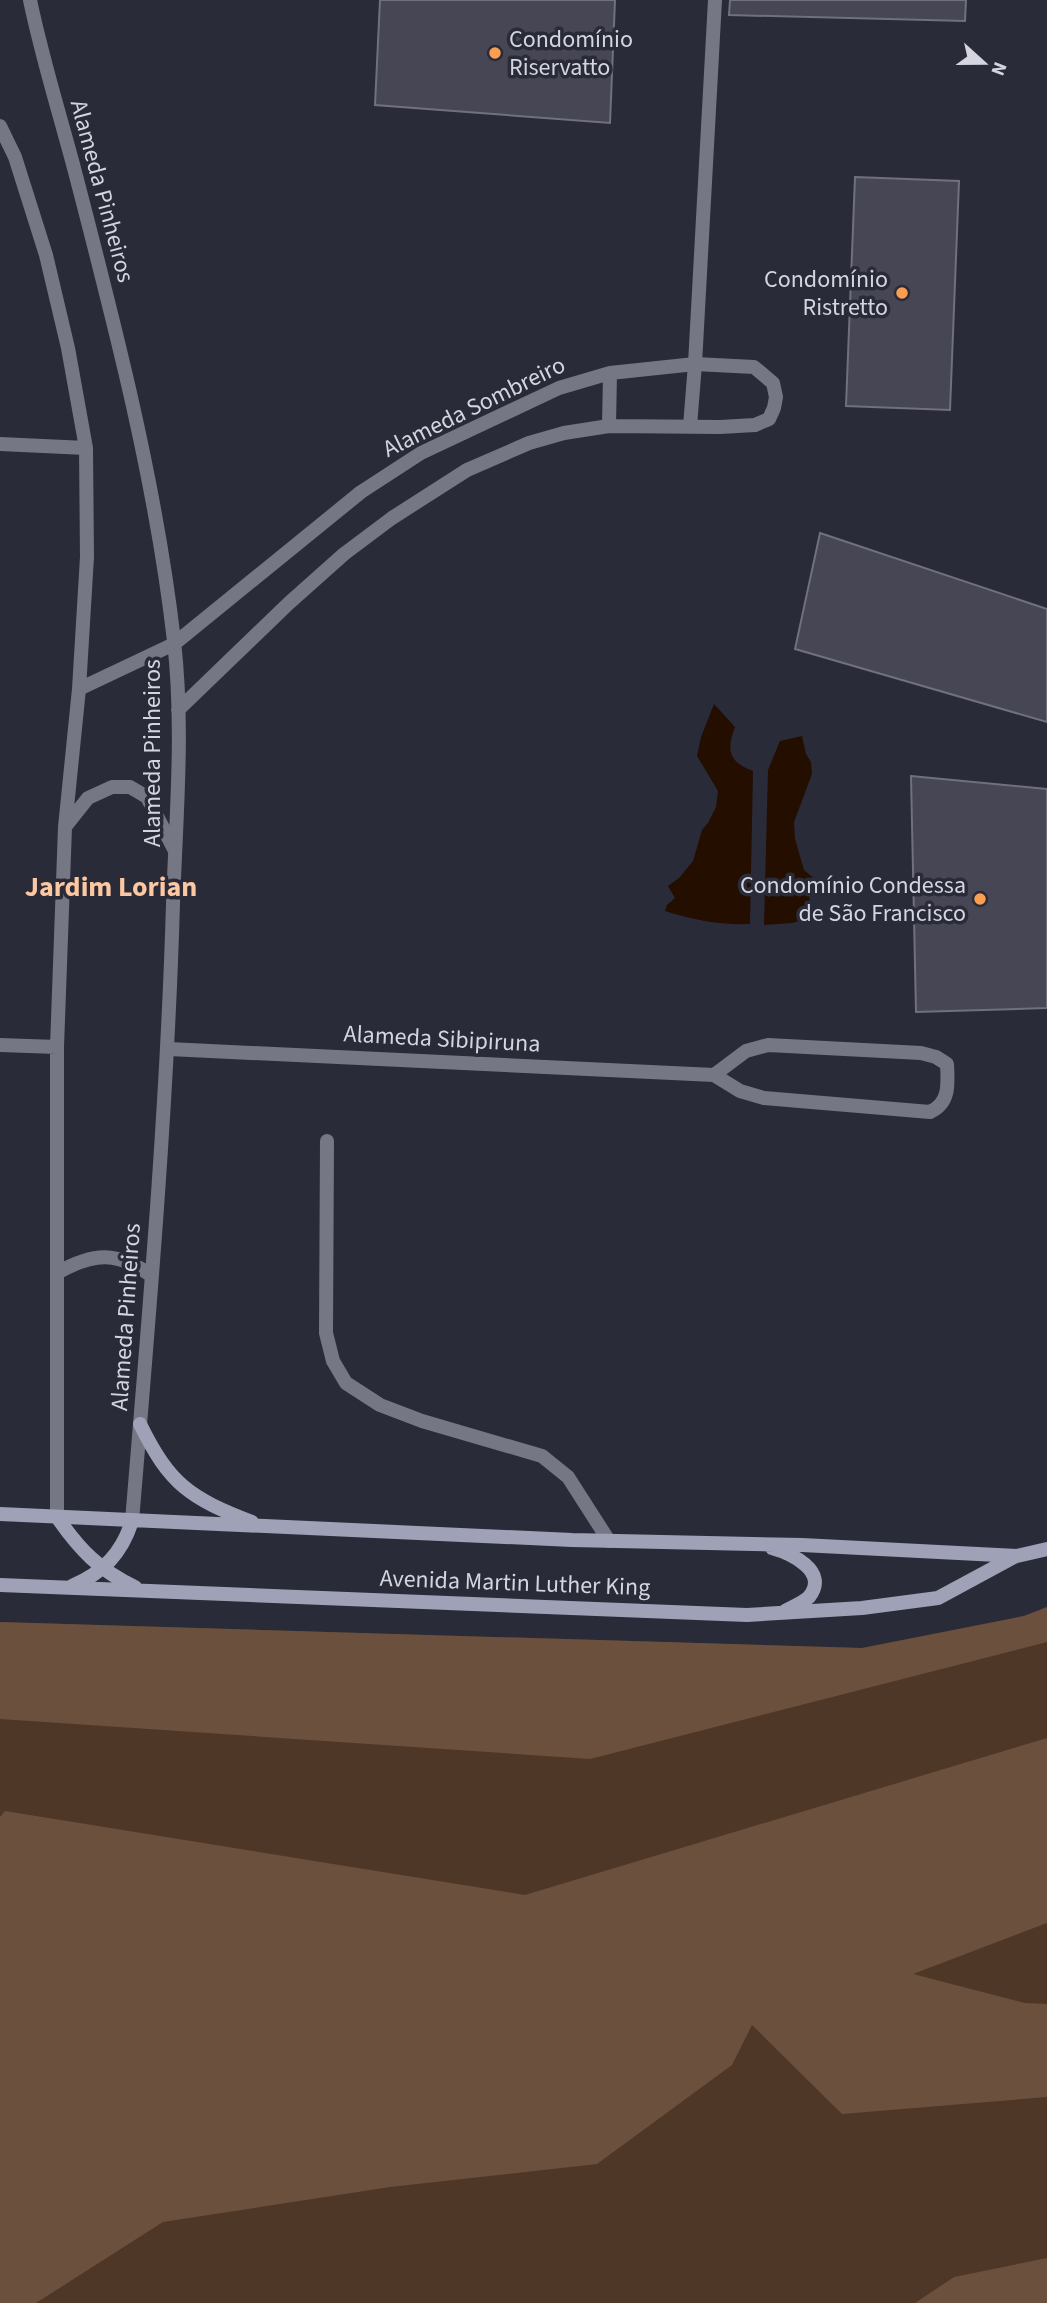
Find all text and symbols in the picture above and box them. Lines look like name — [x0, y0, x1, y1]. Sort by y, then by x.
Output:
place label: Condomínio Riservatto — [509, 22, 633, 85]
north arrow — [949, 28, 1019, 98]
marker: Condomínio Riservatto — [487, 45, 503, 61]
text: N — [984, 58, 1013, 79]
street label: Alameda Pinheiros — [61, 96, 143, 286]
place label: Condomínio Ristretto — [764, 262, 888, 325]
marker: Condomínio Ristretto — [894, 285, 910, 301]
street label: Alameda Sombreiro — [377, 348, 571, 466]
street label: Alameda Pinheiros — [135, 659, 170, 847]
district label: Jardim Lorian — [25, 867, 197, 907]
place label: Condomínio Condessa de São Francisco — [740, 868, 966, 931]
marker: Condomínio Condessa de São Francisco — [972, 891, 988, 907]
street label: Alameda Sibipiruna — [343, 1016, 541, 1062]
street label: Alameda Pinheiros — [102, 1222, 150, 1412]
street label: Avenida Martin Luther King — [379, 1561, 651, 1605]

